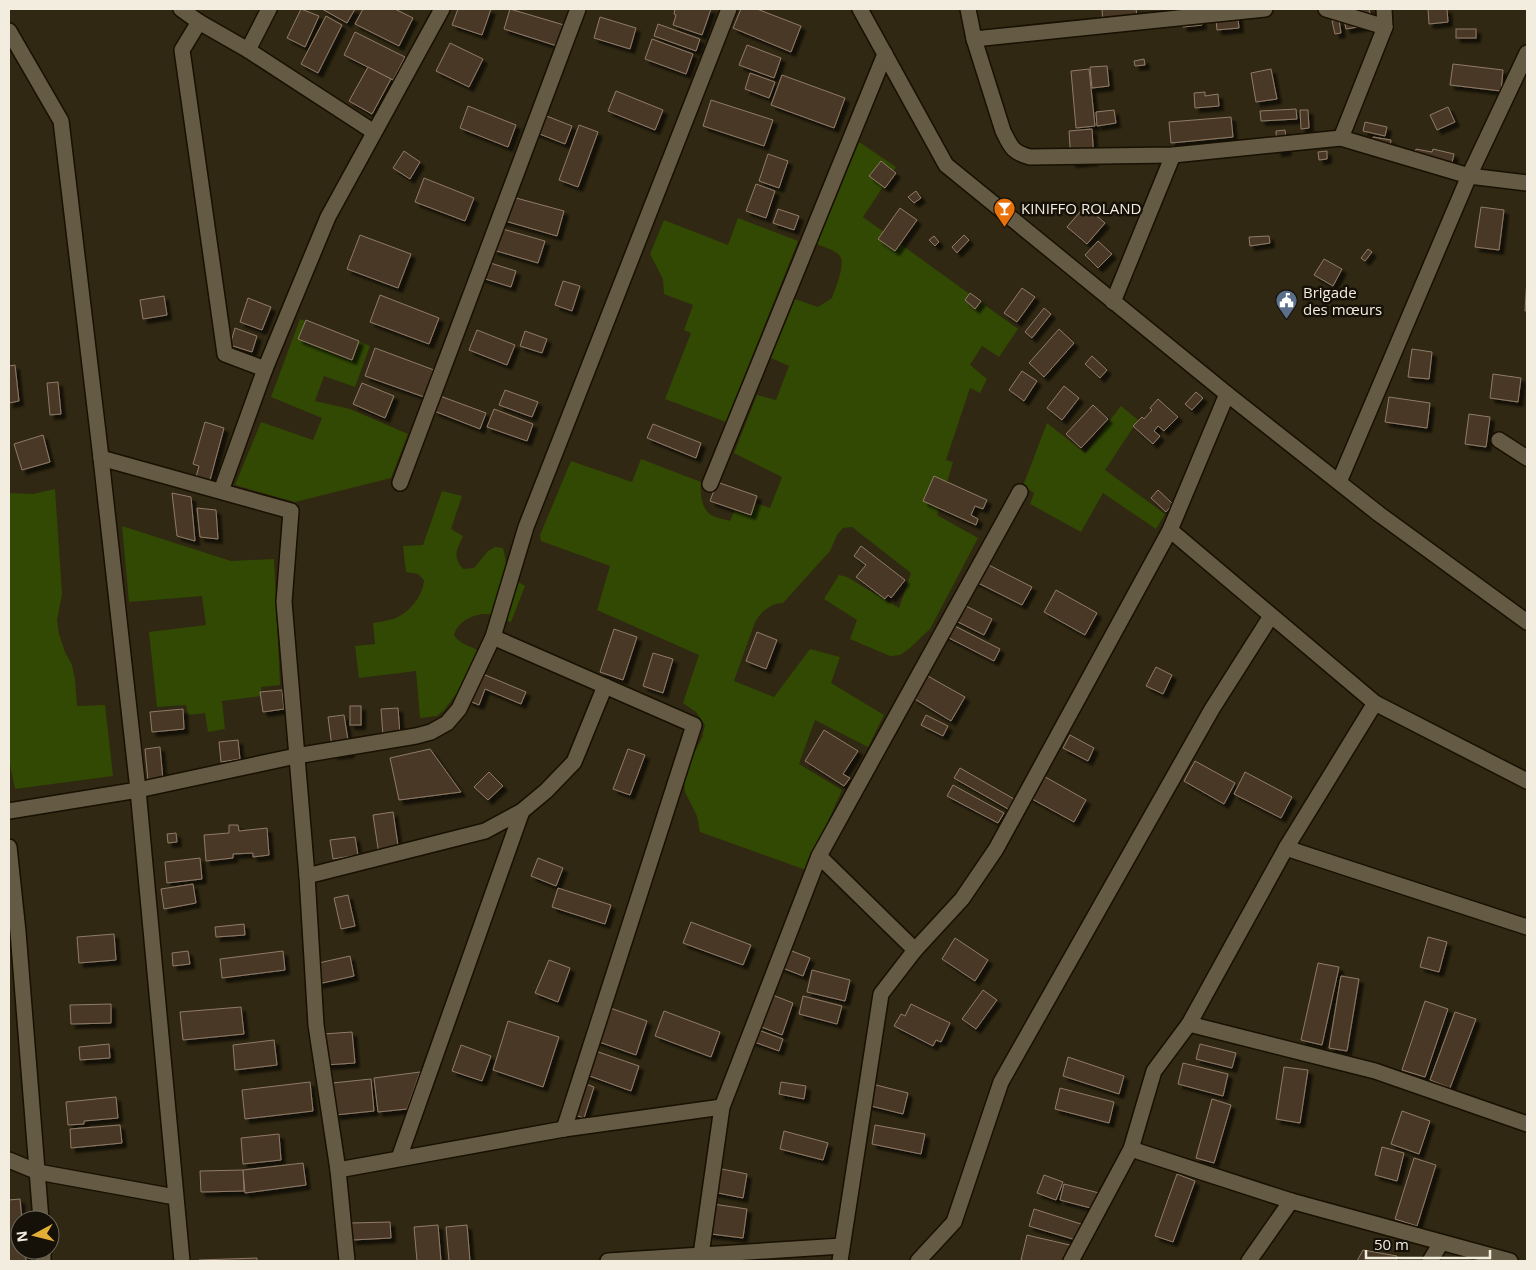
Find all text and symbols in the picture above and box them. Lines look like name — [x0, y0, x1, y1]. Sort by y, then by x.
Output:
bar icon: KINIFFO ROLAND — [993, 196, 1017, 227]
place label: KINIFFO ROLAND — [1021, 198, 1141, 218]
place label: Brigade des mœurs — [1303, 282, 1382, 319]
public building icon: Brigade des mœurs — [1275, 289, 1299, 320]
north arrow — [10, 1210, 60, 1260]
scale bar — [1366, 1228, 1490, 1260]
text: N — [11, 1230, 32, 1243]
text: 50 m — [1374, 1234, 1409, 1254]

